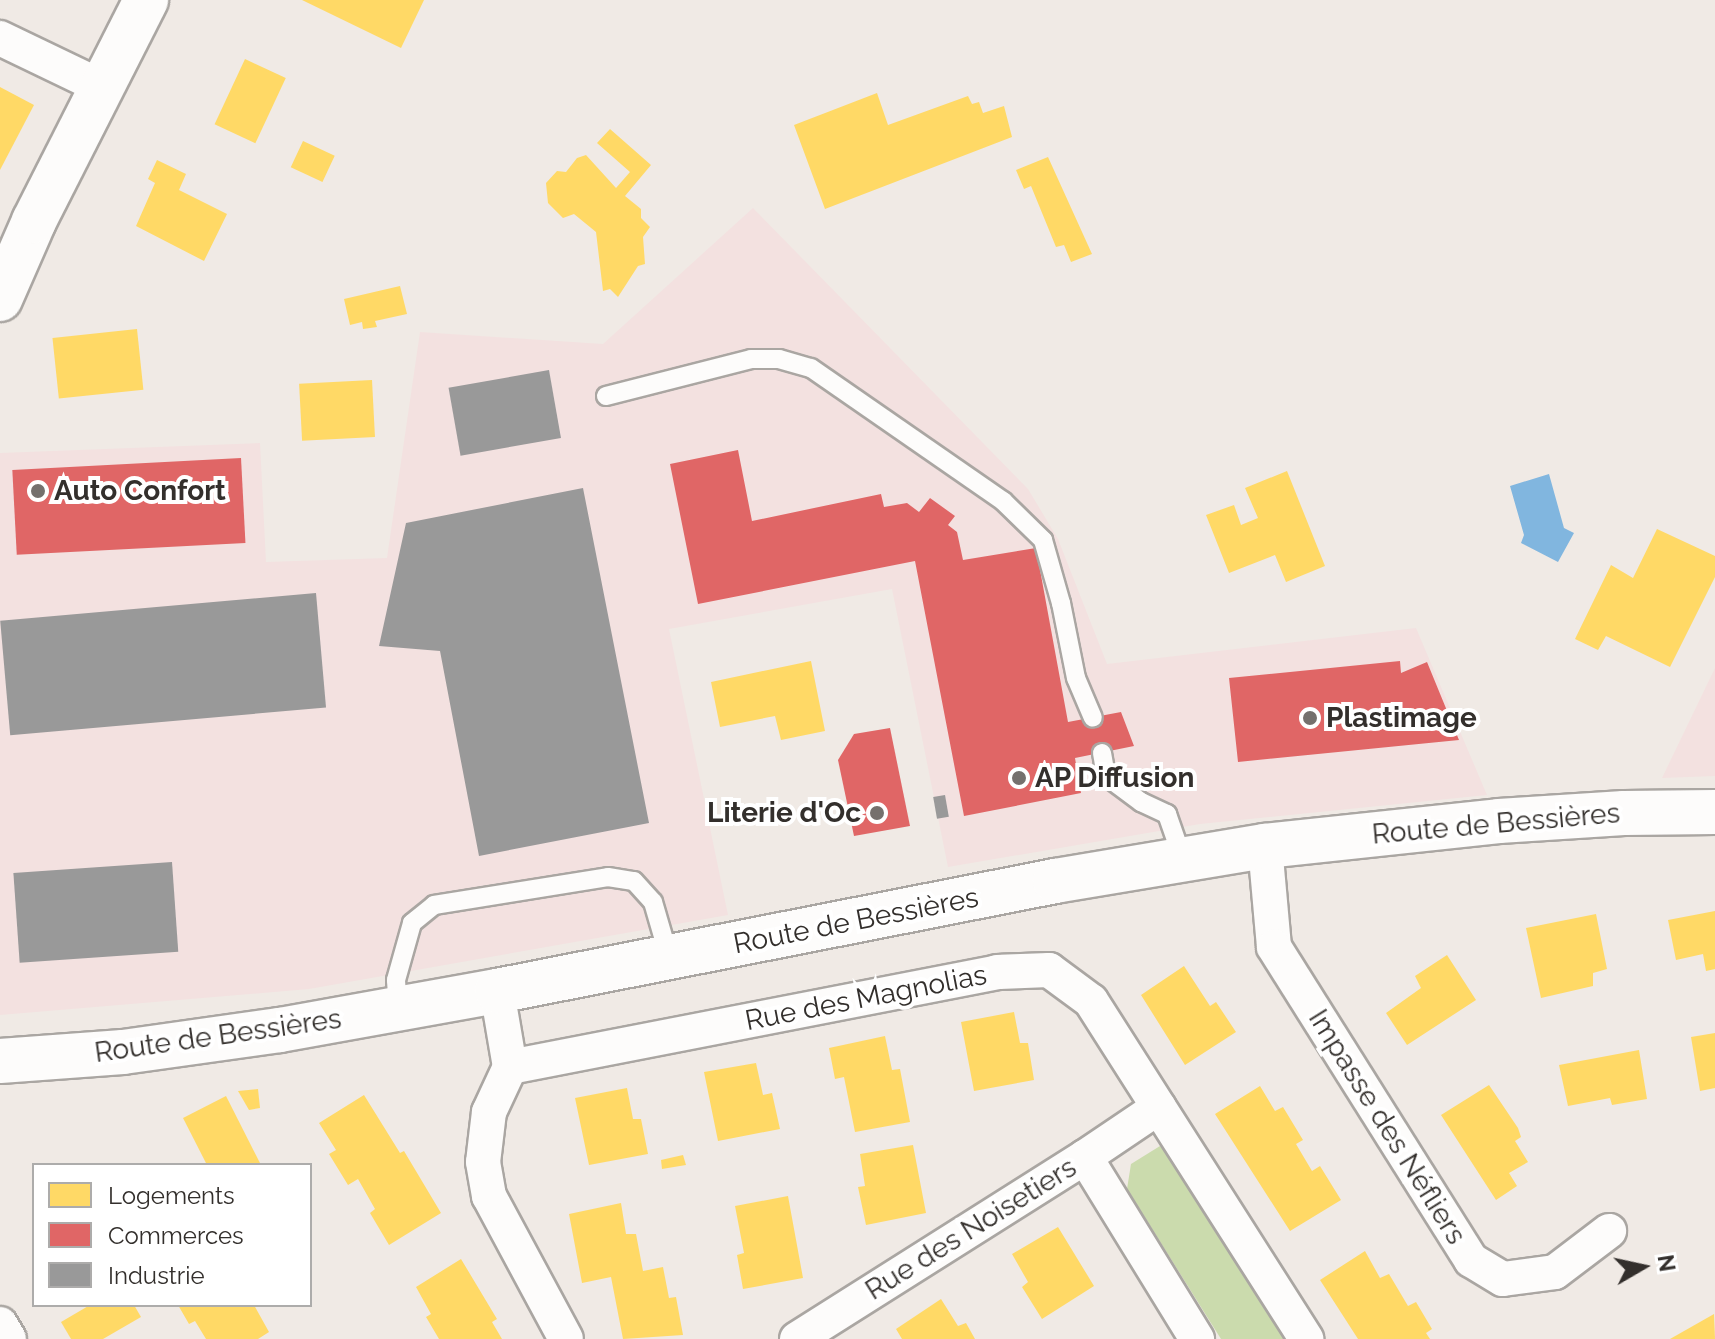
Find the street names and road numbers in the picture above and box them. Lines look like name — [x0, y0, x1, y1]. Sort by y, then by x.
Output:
street label: Route de Bessières — [1371, 796, 1621, 852]
street label: Route de Bessières — [731, 881, 981, 961]
street label: Rue des Magnolias — [742, 958, 990, 1038]
street label: Route de Bessières — [92, 1002, 344, 1070]
street label: Impasse des Néfliers — [1301, 1004, 1473, 1250]
street label: Rue des Noisetiers — [859, 1151, 1083, 1307]

